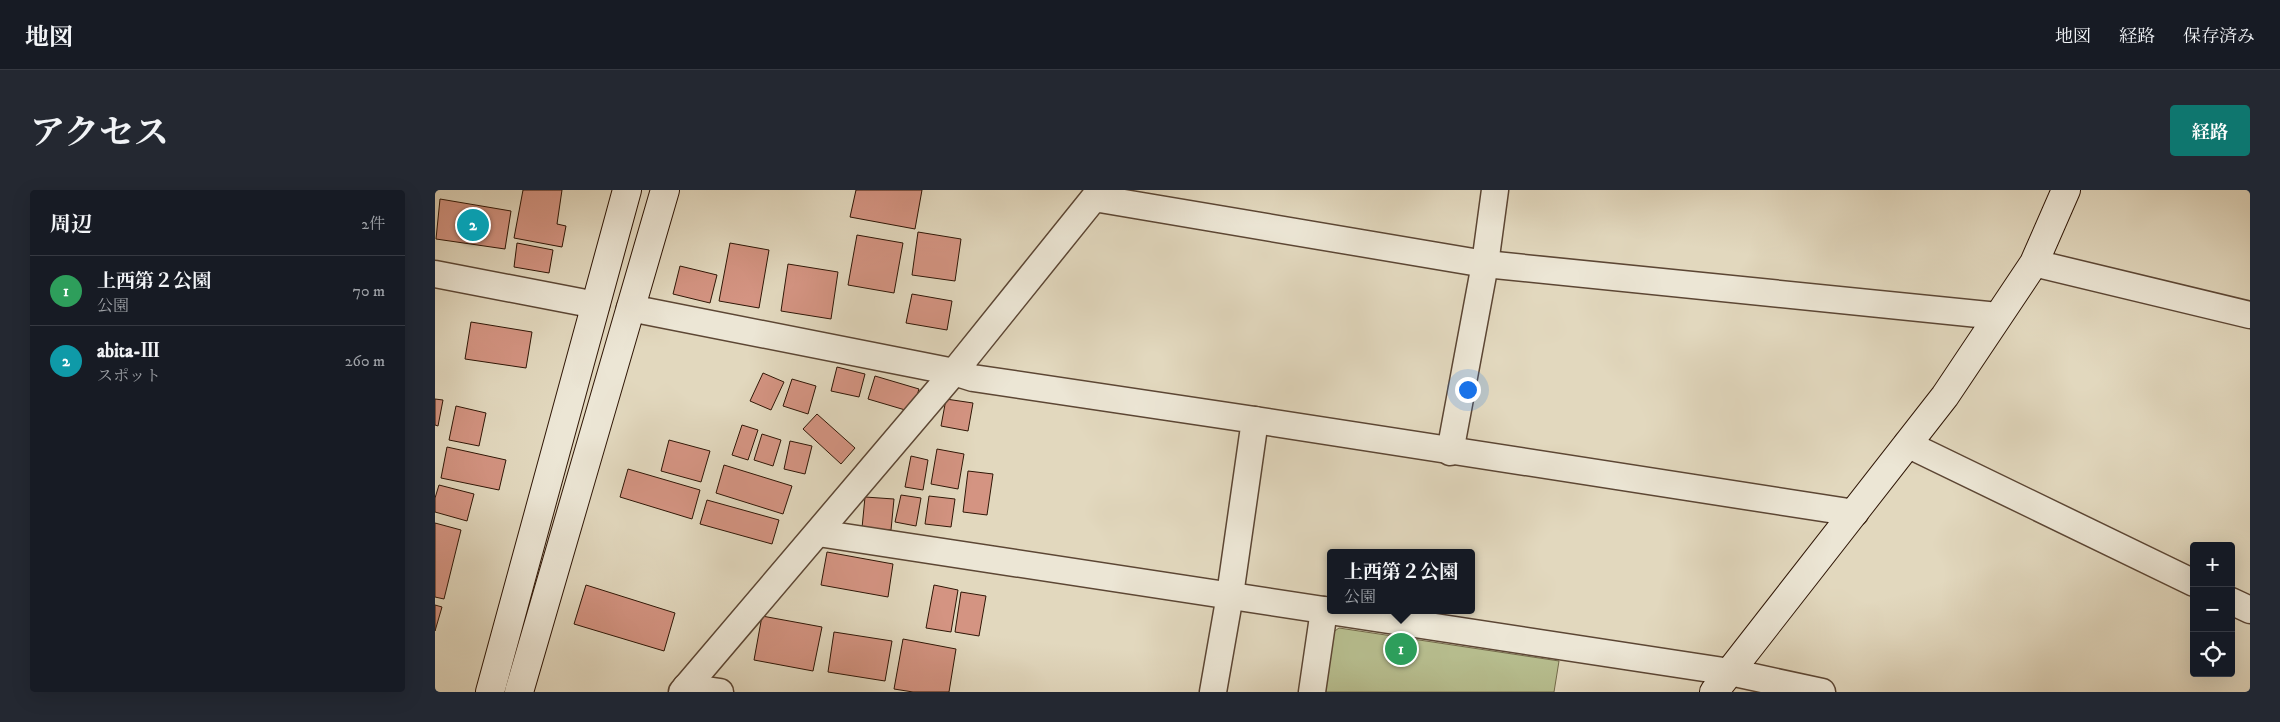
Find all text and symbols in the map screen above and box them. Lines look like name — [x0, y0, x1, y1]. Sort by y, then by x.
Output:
text: 地図 — [25, 23, 73, 53]
text: 地図 — [2055, 26, 2091, 48]
text: 経路 — [2119, 26, 2155, 48]
text: 保存済み — [2183, 26, 2255, 48]
button: 経路 — [2170, 105, 2250, 156]
text: アクセス — [30, 112, 169, 156]
pin: 2 — [457, 206, 489, 244]
text: 周辺 — [50, 212, 92, 238]
text: 2件 — [361, 214, 385, 234]
text: 上西第２公園 — [97, 270, 211, 293]
text: 1 — [63, 281, 69, 301]
text: 70 m — [353, 281, 385, 301]
text: 公園 — [97, 296, 129, 316]
text: abita-Ⅲ — [97, 340, 160, 363]
text: 2 — [62, 351, 70, 371]
text: 260 m — [345, 351, 385, 371]
text: スポット — [97, 366, 161, 386]
your location — [1455, 377, 1481, 403]
map controls — [2190, 542, 2235, 677]
button: + — [2190, 542, 2235, 587]
popup — [1327, 549, 1475, 614]
text: 上西第２公園 — [1344, 561, 1458, 584]
text: 公園 — [1344, 587, 1376, 607]
button: − — [2190, 587, 2235, 632]
pin: 1 — [1385, 630, 1417, 668]
button: locate — [2190, 632, 2235, 677]

